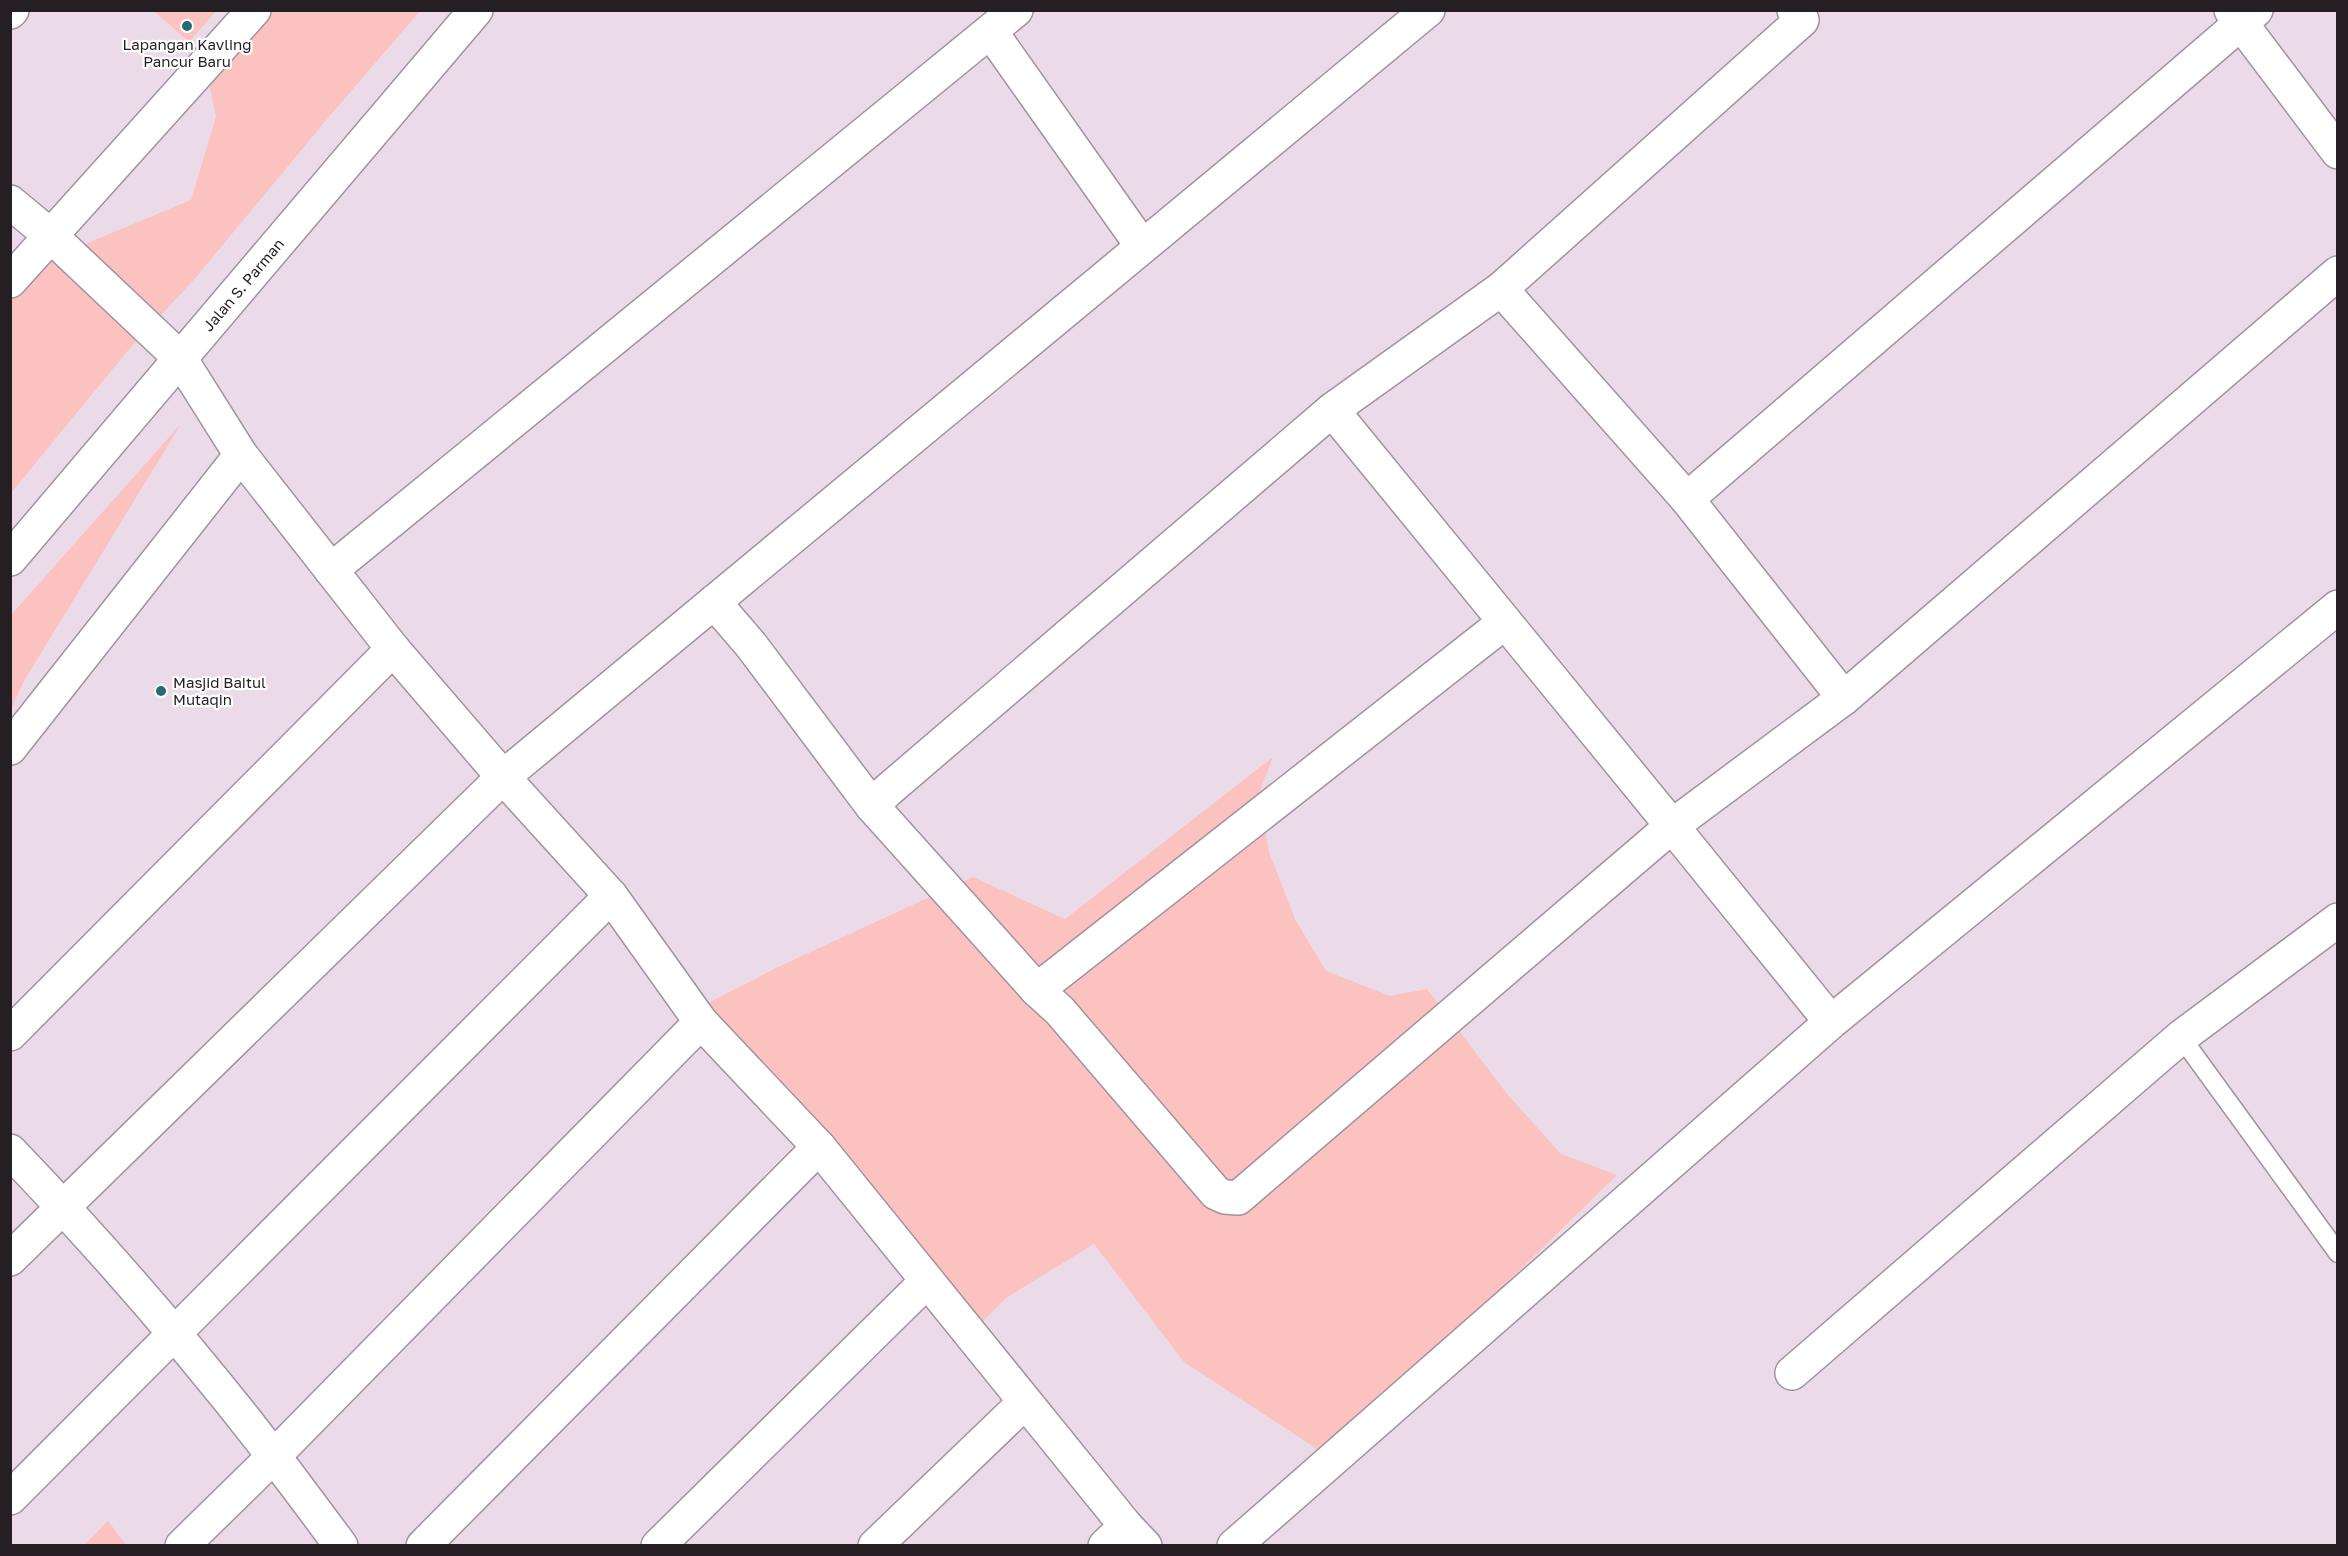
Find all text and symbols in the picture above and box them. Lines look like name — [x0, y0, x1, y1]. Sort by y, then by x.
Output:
marker: Lapangan Kavling Pancur Baru — [180, 19, 194, 33]
place label: Lapangan Kavling Pancur Baru — [123, 35, 251, 70]
street label: Jalan S. Parman — [199, 235, 287, 335]
place label: Masjid Baitul Mutaqin — [173, 673, 266, 708]
marker: Masjid Baitul Mutaqin — [154, 684, 168, 698]

